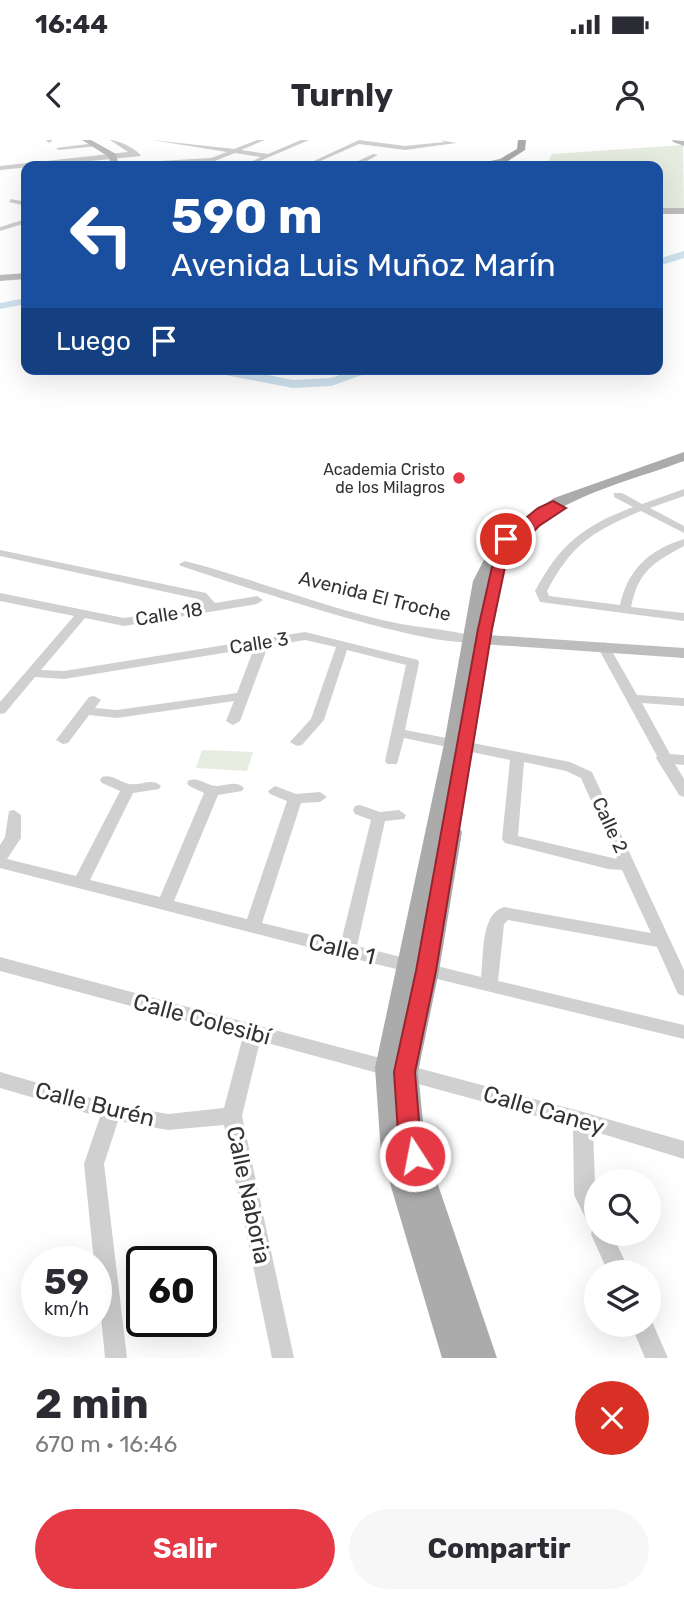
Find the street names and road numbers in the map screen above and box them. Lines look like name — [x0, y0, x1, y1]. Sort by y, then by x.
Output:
street label: Avenida El Troche — [297, 566, 453, 626]
street label: Calle 18 — [134, 597, 204, 631]
street label: Calle 3 — [228, 627, 290, 659]
street label: Calle 2 — [587, 793, 633, 857]
street label: Calle 1 — [306, 927, 378, 971]
street label: Calle Colesibí — [130, 987, 275, 1051]
street label: Calle Burén — [32, 1076, 158, 1132]
street label: Calle Caney — [480, 1079, 608, 1141]
street label: Calle Naboria — [221, 1123, 277, 1267]

